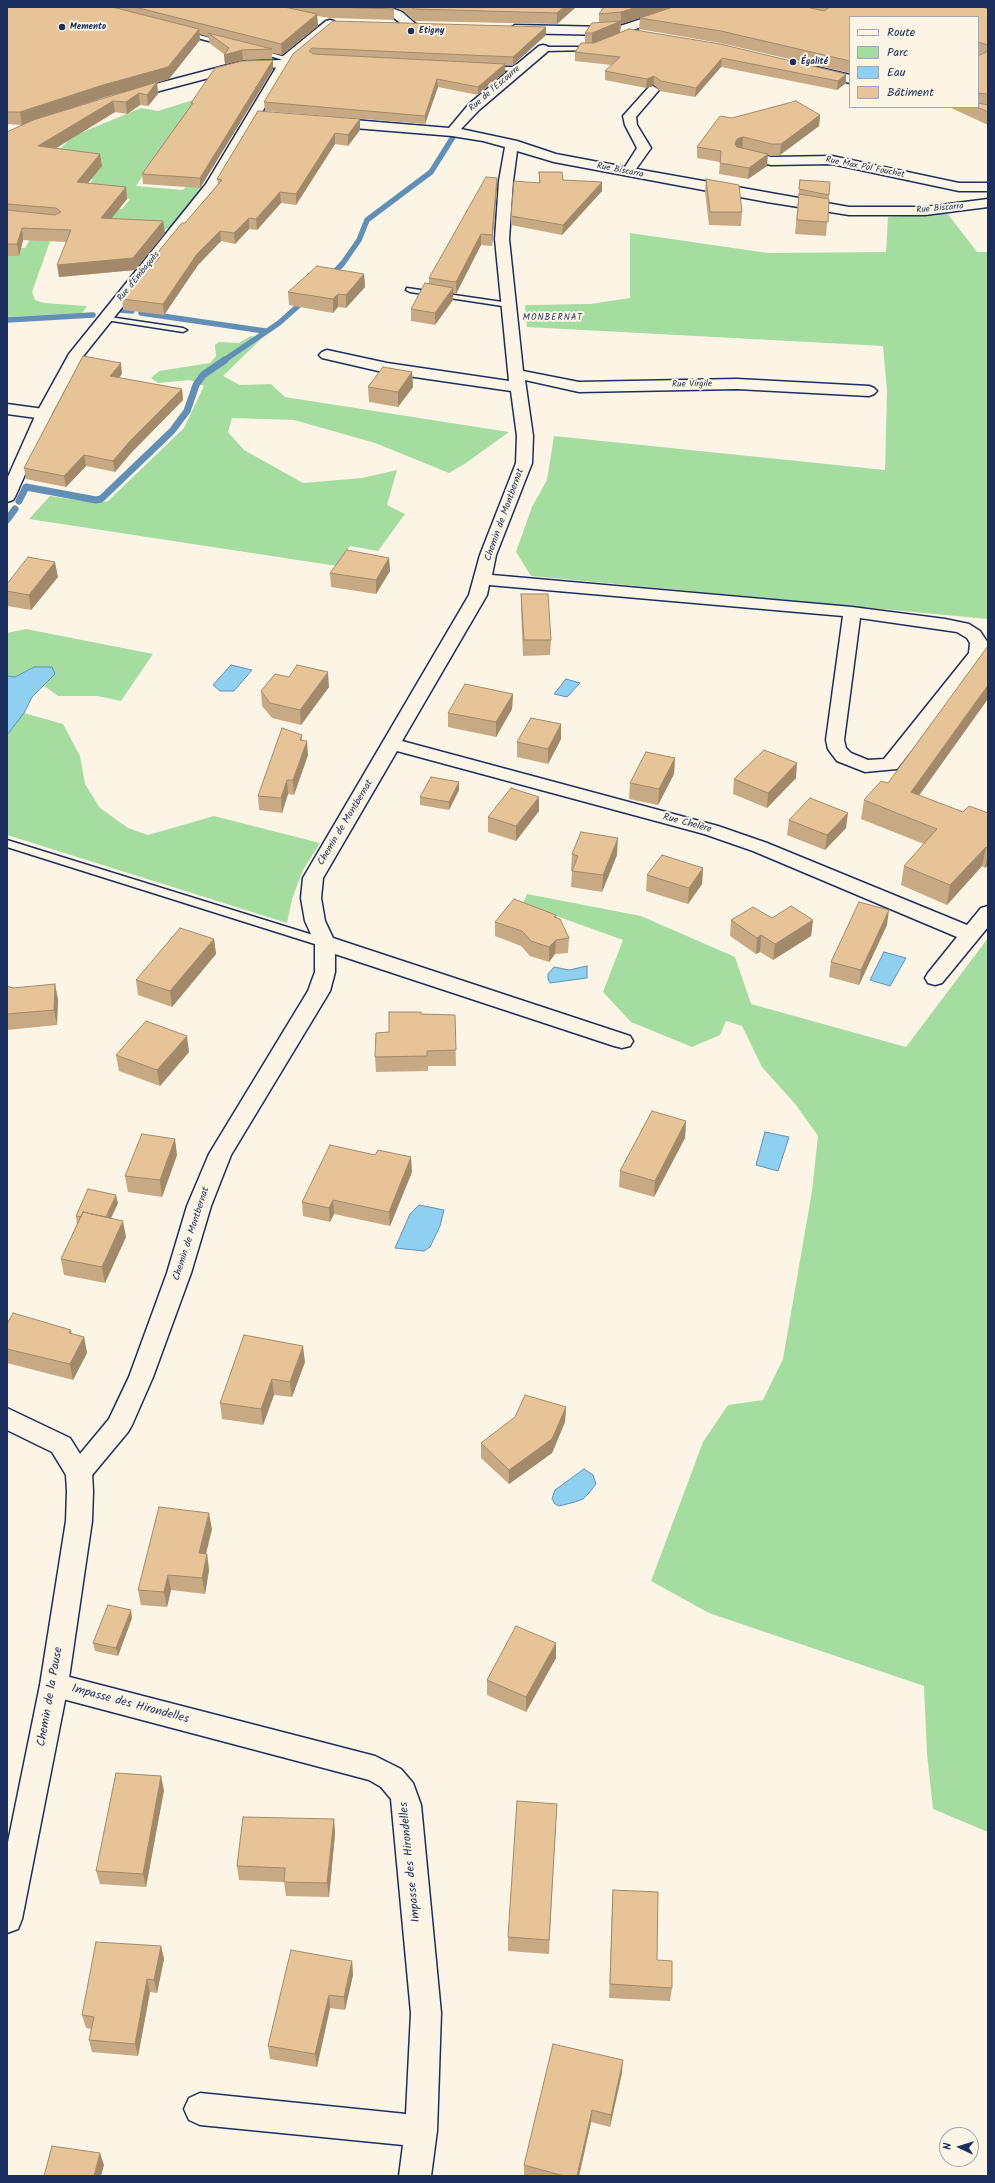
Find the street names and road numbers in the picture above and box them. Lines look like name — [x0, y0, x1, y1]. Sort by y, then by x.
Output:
street label: Rue de l'Escourre — [467, 64, 523, 114]
street label: Rue Max Pol Fouchet — [825, 155, 905, 181]
street label: Rue Biscarra — [596, 161, 644, 181]
street label: Rue Biscarra — [916, 202, 964, 216]
street label: Rue d'Embaquès — [116, 250, 162, 304]
street label: Rue Virgile — [672, 379, 712, 391]
street label: Chemin de Montbernat — [483, 467, 527, 563]
street label: Chemin de Montbernat — [316, 778, 376, 868]
street label: Rue Chelère — [661, 812, 713, 836]
street label: Chemin de Montbernat — [171, 1186, 213, 1282]
street label: Chemin de la Pause — [35, 1646, 67, 1748]
street label: Impasse des Hirondelles — [70, 1682, 190, 1728]
street label: Impasse des Hirondelles — [398, 1801, 424, 1923]

